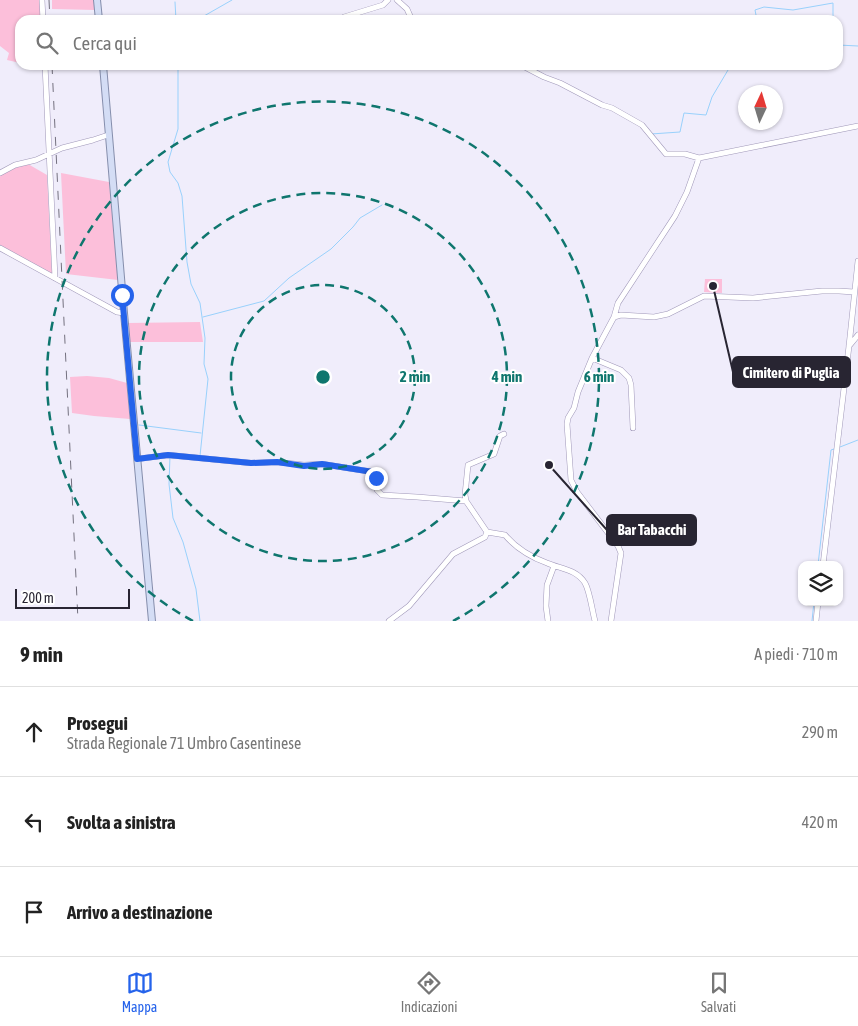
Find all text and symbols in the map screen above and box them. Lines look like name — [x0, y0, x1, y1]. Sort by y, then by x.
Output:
search box — [15, 15, 843, 70]
icon: search — [33, 29, 61, 57]
text: Cerca qui — [73, 32, 137, 54]
north arrow — [738, 85, 783, 130]
route start — [111, 284, 134, 307]
callout: Cimitero di Puglia — [733, 357, 850, 387]
text: Cimitero di Puglia — [742, 364, 840, 381]
centre of rings — [314, 368, 332, 386]
text: 2 min — [400, 368, 430, 385]
text: 4 min — [491, 368, 522, 385]
text: 6 min — [584, 368, 614, 385]
route end — [365, 467, 388, 490]
callout: Bar Tabacchi — [607, 515, 696, 545]
text: Bar Tabacchi — [618, 521, 687, 538]
map controls — [798, 561, 843, 606]
button: layers — [798, 561, 843, 606]
scale bar — [15, 586, 130, 609]
text: 200 m — [22, 590, 54, 606]
text: 9 min — [20, 642, 63, 666]
text: A piedi · 710 m — [754, 645, 838, 663]
text: Prosegui — [67, 712, 128, 734]
icon: ahead — [20, 718, 48, 746]
text: 290 m — [802, 723, 838, 741]
text: Strada Regionale 71 Umbro Casentinese — [67, 734, 301, 752]
icon: left — [20, 808, 48, 836]
text: Svolta a sinistra — [67, 811, 176, 833]
text: 420 m — [802, 813, 838, 831]
icon: arrive — [20, 898, 48, 926]
text: Arrivo a destinazione — [67, 901, 213, 923]
tab: Mappa — [122, 969, 157, 1015]
tab: Indicazioni — [401, 969, 458, 1015]
tab: Salvati — [701, 969, 736, 1015]

